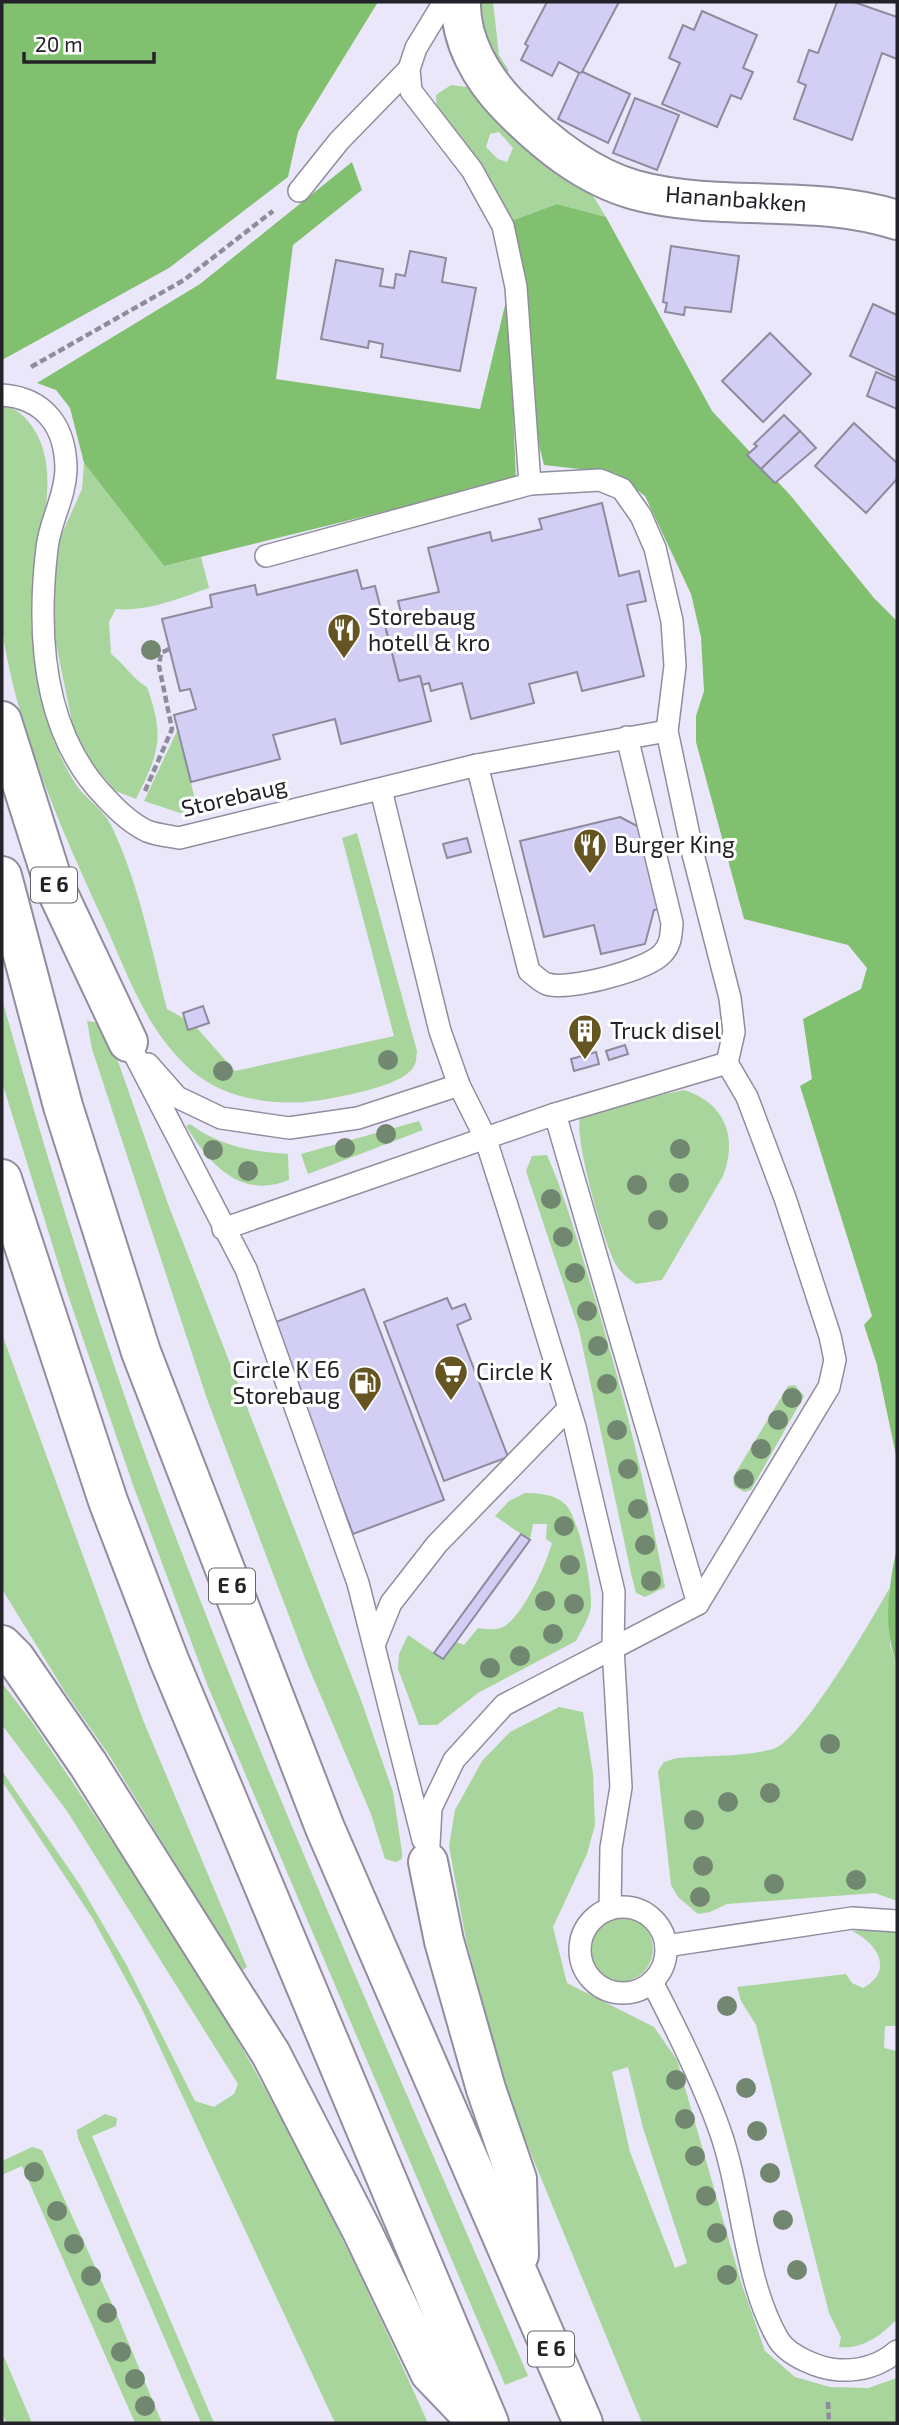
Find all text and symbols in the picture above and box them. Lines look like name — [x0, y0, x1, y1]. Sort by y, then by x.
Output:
scale bar — [24, 21, 154, 65]
text: 20 m — [35, 31, 83, 56]
street label: Hananbakken — [664, 179, 808, 217]
place label: Storebaug hotell & kro — [368, 602, 490, 656]
restaurant icon: Storebaug hotell & kro — [325, 611, 363, 660]
street label: Storebaug — [178, 770, 289, 822]
restaurant icon: Burger King — [571, 826, 609, 875]
place label: Burger King — [614, 830, 735, 858]
road number: E 6 — [31, 868, 77, 903]
building icon: Truck disel — [566, 1012, 604, 1061]
place label: Truck disel — [610, 1016, 721, 1044]
supermarket icon: Circle K — [432, 1353, 470, 1402]
place label: Circle K E6 Storebaug — [232, 1355, 340, 1409]
place label: Circle K — [476, 1357, 553, 1385]
fuel station icon: Circle K E6 Storebaug — [346, 1364, 384, 1413]
road number: E 6 — [209, 1568, 255, 1604]
road number: E 6 — [528, 2332, 574, 2366]

